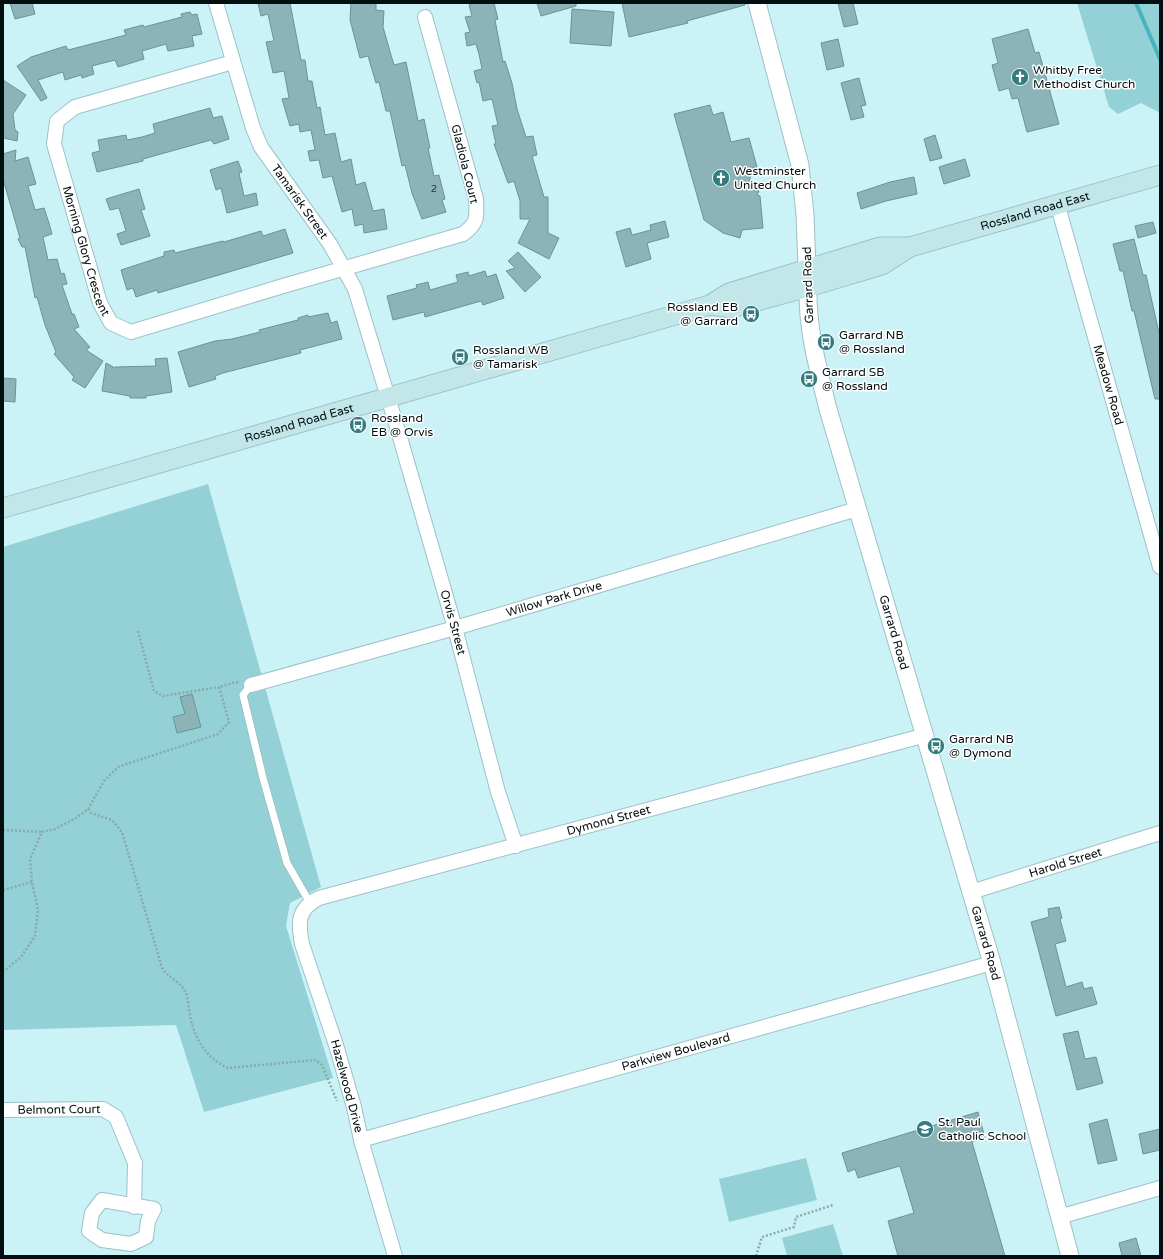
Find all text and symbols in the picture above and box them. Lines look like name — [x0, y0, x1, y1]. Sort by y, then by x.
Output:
place label: Whitby Free Methodist Church — [1033, 63, 1135, 91]
church icon: Whitby Free Methodist Church — [1010, 67, 1030, 87]
street label: Gladiola Court — [448, 123, 482, 206]
street label: Tamarisk Street — [269, 162, 331, 242]
place label: Westminster United Church — [734, 164, 816, 192]
church icon: Westminster United Church — [711, 168, 731, 188]
house number: 2 — [431, 183, 437, 195]
street label: Morning Glory Crescent — [60, 184, 113, 319]
street label: Rossland Road East — [979, 189, 1092, 233]
street label: Garrard Road — [800, 246, 816, 324]
place label: Rossland EB @ Garrard — [667, 300, 738, 328]
bus stop icon: Rossland EB @ Garrard — [741, 304, 761, 324]
place label: Garrard NB @ Rossland — [839, 328, 905, 356]
bus stop icon: Garrard NB @ Rossland — [816, 332, 836, 352]
place label: Rossland WB @ Tamarisk — [473, 343, 549, 371]
street label: Meadow Road — [1090, 343, 1126, 427]
bus stop icon: Rossland WB @ Tamarisk — [450, 347, 470, 367]
place label: Garrard SB @ Rossland — [822, 365, 888, 393]
bus stop icon: Garrard SB @ Rossland — [799, 369, 819, 389]
street label: Rossland Road East — [243, 401, 356, 445]
place label: Rossland EB @ Orvis — [371, 411, 434, 439]
bus stop icon: Rossland EB @ Orvis — [348, 415, 368, 435]
street label: Willow Park Drive — [504, 578, 604, 620]
street label: Orvis Street — [437, 588, 469, 657]
street label: Garrard Road — [876, 593, 912, 671]
place label: Garrard NB @ Dymond — [949, 732, 1014, 760]
bus stop icon: Garrard NB @ Dymond — [926, 736, 946, 756]
street label: Dymond Street — [565, 802, 652, 838]
street label: Harold Street — [1027, 844, 1104, 880]
street label: Garrard Road — [968, 904, 1003, 982]
street label: Parkview Boulevard — [620, 1030, 732, 1074]
street label: Hazelwood Drive — [328, 1038, 366, 1134]
street label: Belmont Court — [17, 1102, 101, 1117]
place label: St. Paul Catholic School — [938, 1115, 1026, 1143]
school or university icon: St. Paul Catholic School — [915, 1119, 935, 1139]

